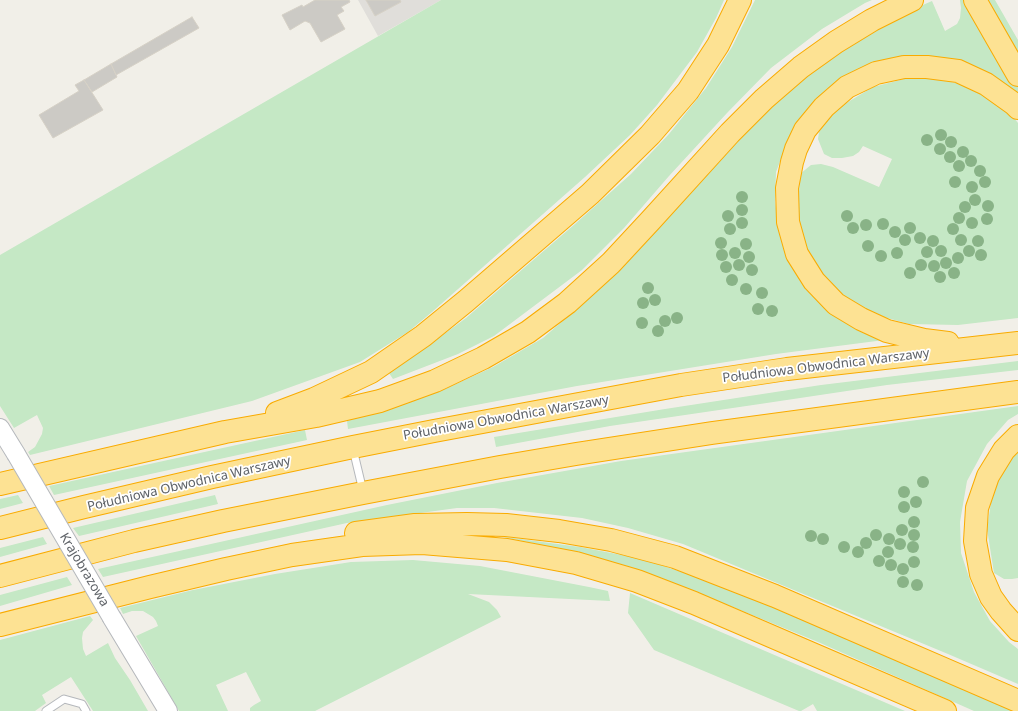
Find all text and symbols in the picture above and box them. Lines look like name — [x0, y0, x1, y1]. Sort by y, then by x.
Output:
street label: Południowa Obwodnica Warszawy — [722, 346, 930, 386]
street label: Południowa Obwodnica Warszawy — [402, 392, 610, 444]
street label: Południowa Obwodnica Warszawy — [86, 453, 292, 515]
street label: Krajobrazowa — [56, 530, 112, 610]

